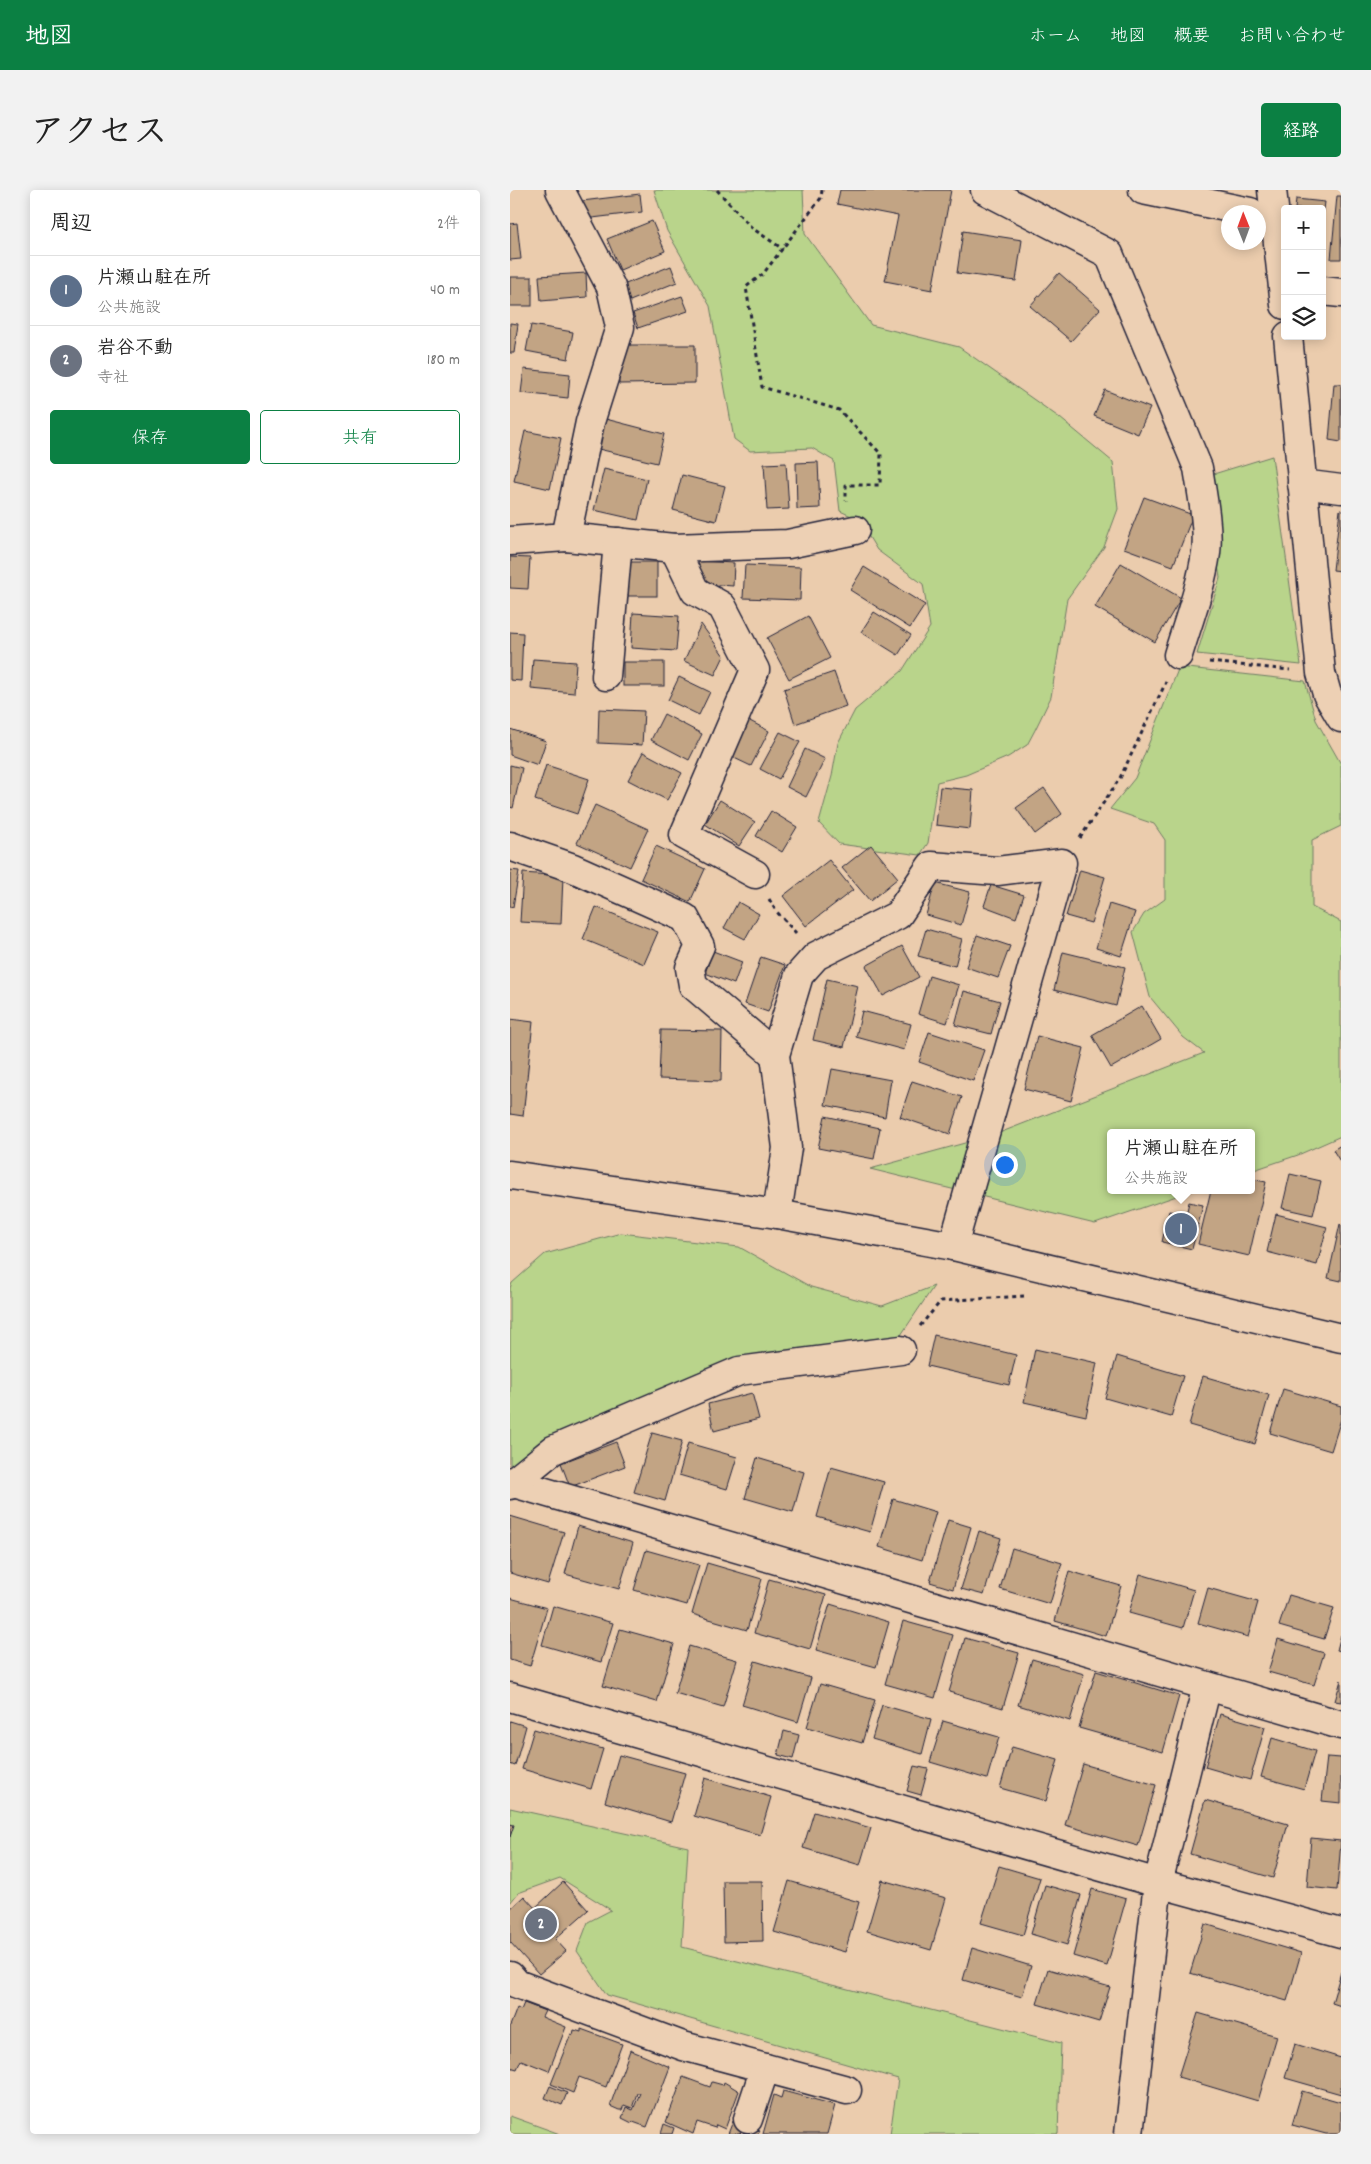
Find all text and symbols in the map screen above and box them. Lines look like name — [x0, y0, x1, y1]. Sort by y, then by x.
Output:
text: 地図 — [25, 21, 73, 55]
text: ホーム — [1029, 25, 1082, 50]
text: 地図 — [1110, 25, 1146, 50]
text: 概要 — [1174, 25, 1210, 50]
text: お問い合わせ — [1238, 25, 1346, 50]
button: 経路 — [1261, 103, 1341, 157]
text: アクセス — [30, 110, 168, 160]
north arrow — [1221, 205, 1266, 250]
map controls — [1281, 205, 1326, 340]
button: + — [1281, 205, 1326, 250]
text: 周辺 — [50, 210, 92, 240]
text: 2件 — [437, 213, 460, 236]
button: − — [1281, 250, 1326, 295]
text: 片瀬山駐在所 — [97, 266, 211, 293]
text: 1 — [64, 279, 68, 302]
text: 40 m — [430, 279, 460, 302]
button: layers — [1281, 295, 1326, 340]
text: 公共施設 — [97, 297, 161, 320]
text: 岩谷不動 — [97, 336, 173, 363]
text: 2 — [63, 349, 70, 372]
text: 180 m — [427, 349, 460, 372]
text: 寺社 — [97, 367, 129, 390]
button: 保存 — [50, 410, 250, 464]
button: 共有 — [260, 410, 460, 464]
popup — [1107, 1129, 1255, 1194]
text: 片瀬山駐在所 — [1124, 1137, 1238, 1164]
your location — [992, 1152, 1018, 1178]
text: 公共施設 — [1124, 1168, 1188, 1191]
pin: 1 — [1165, 1210, 1197, 1248]
pin: 2 — [525, 1905, 557, 1943]

